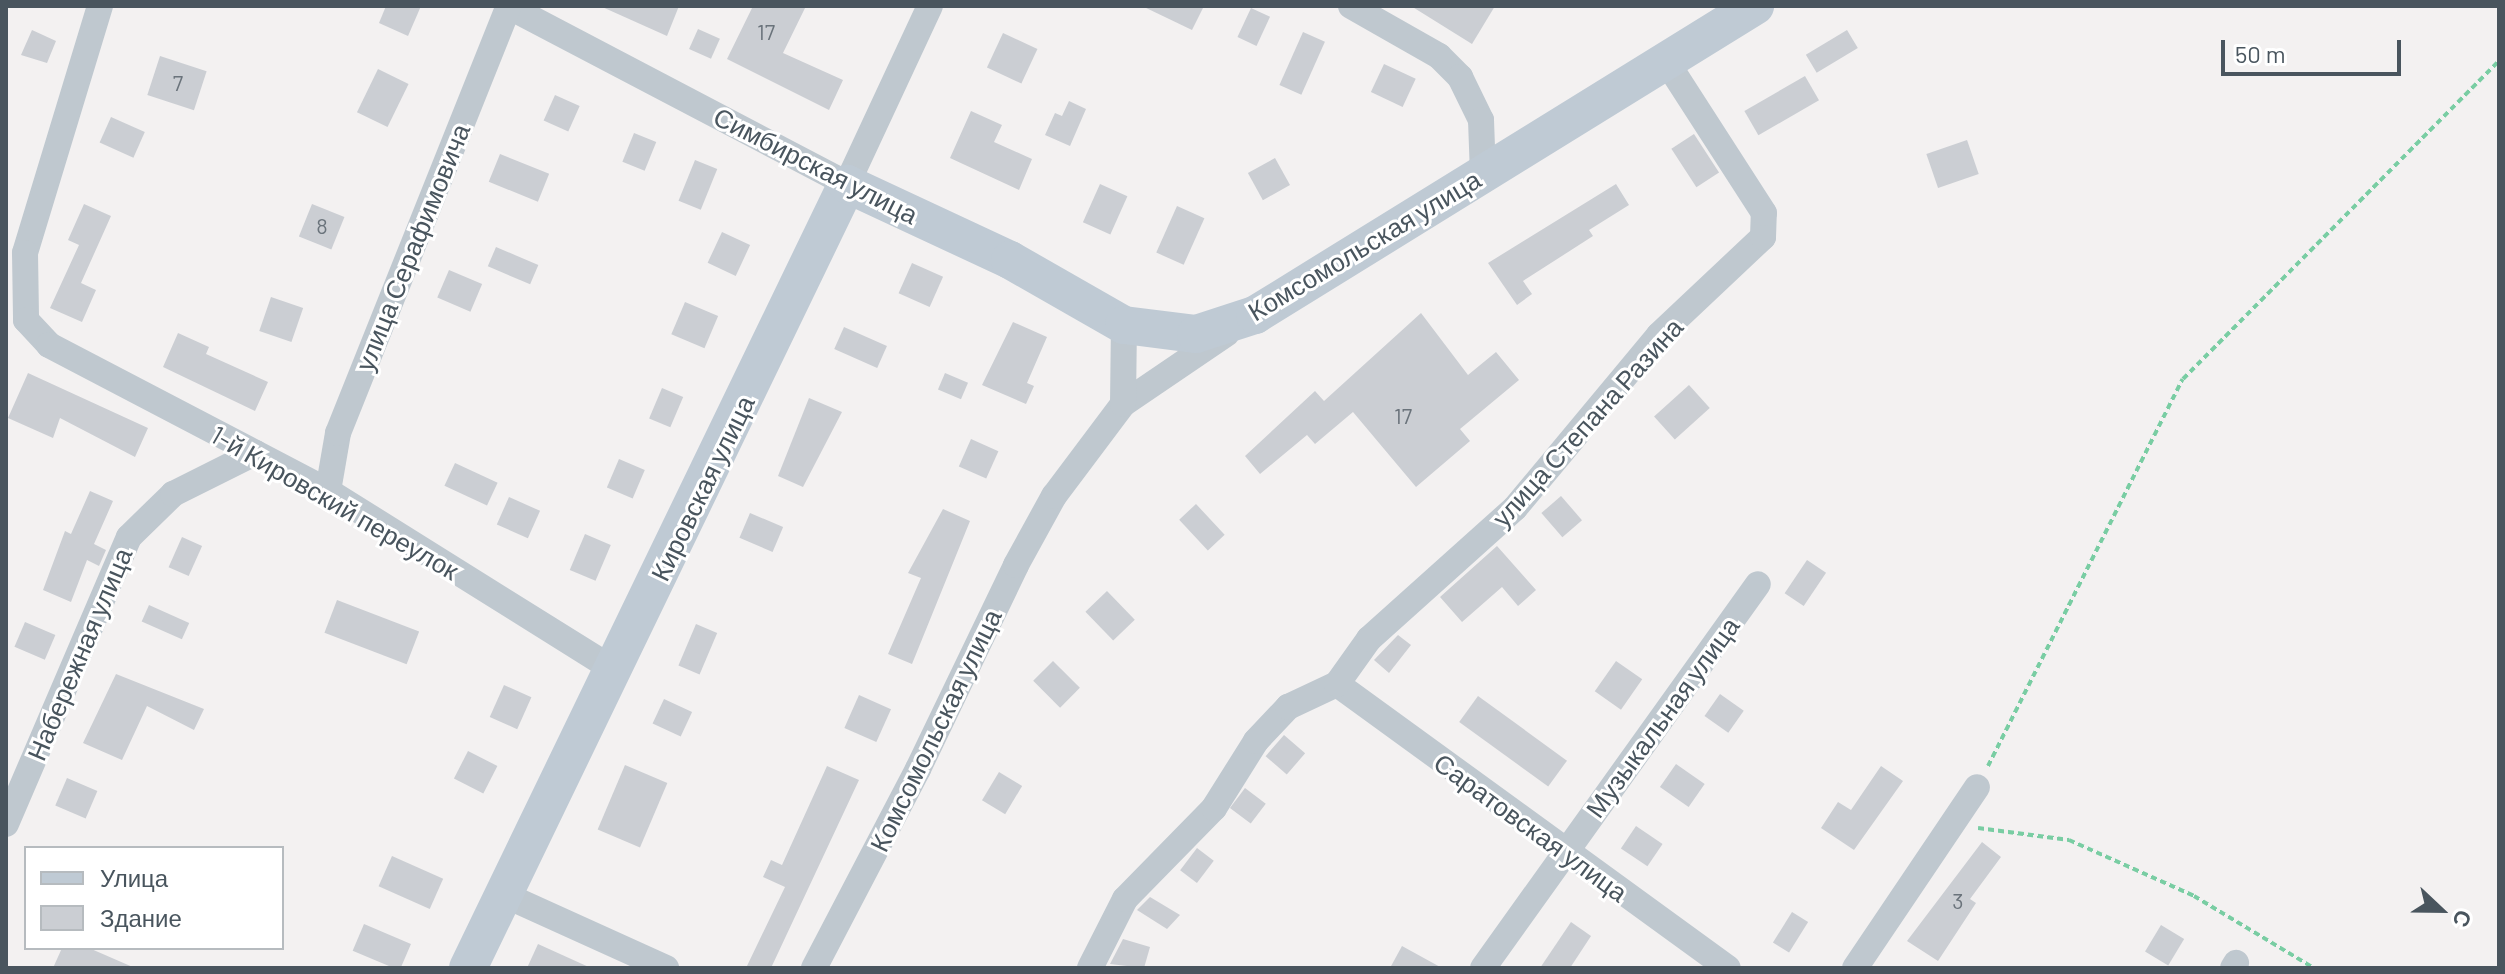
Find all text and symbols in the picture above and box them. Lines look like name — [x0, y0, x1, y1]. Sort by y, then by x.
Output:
house number: 17 — [757, 19, 775, 45]
scale bar — [2225, 24, 2405, 74]
text: 50 m — [2235, 39, 2286, 68]
house number: 7 — [173, 70, 183, 96]
street label: Симбирская улица — [709, 100, 923, 230]
street label: улица Серафимовича — [348, 119, 476, 375]
street label: Комсомольская улица — [1242, 163, 1486, 327]
house number: 8 — [316, 213, 328, 239]
street label: улица Степана Разина — [1485, 311, 1689, 533]
street label: Кировская улица — [644, 390, 760, 586]
house number: 17 — [1394, 403, 1412, 429]
street label: 1-й Кировский переулок — [206, 418, 464, 586]
street label: Набережная улица — [20, 543, 138, 765]
street label: Комсомольская улица — [863, 604, 1007, 856]
street label: Музыкальная улица — [1579, 611, 1745, 823]
street label: Саратовская улица — [1428, 746, 1634, 908]
legend — [24, 846, 284, 950]
text: Улица — [100, 863, 168, 892]
north arrow — [2401, 870, 2481, 950]
house number: 3 — [1952, 888, 1964, 914]
text: Здание — [100, 903, 182, 932]
text: С — [2448, 907, 2478, 931]

